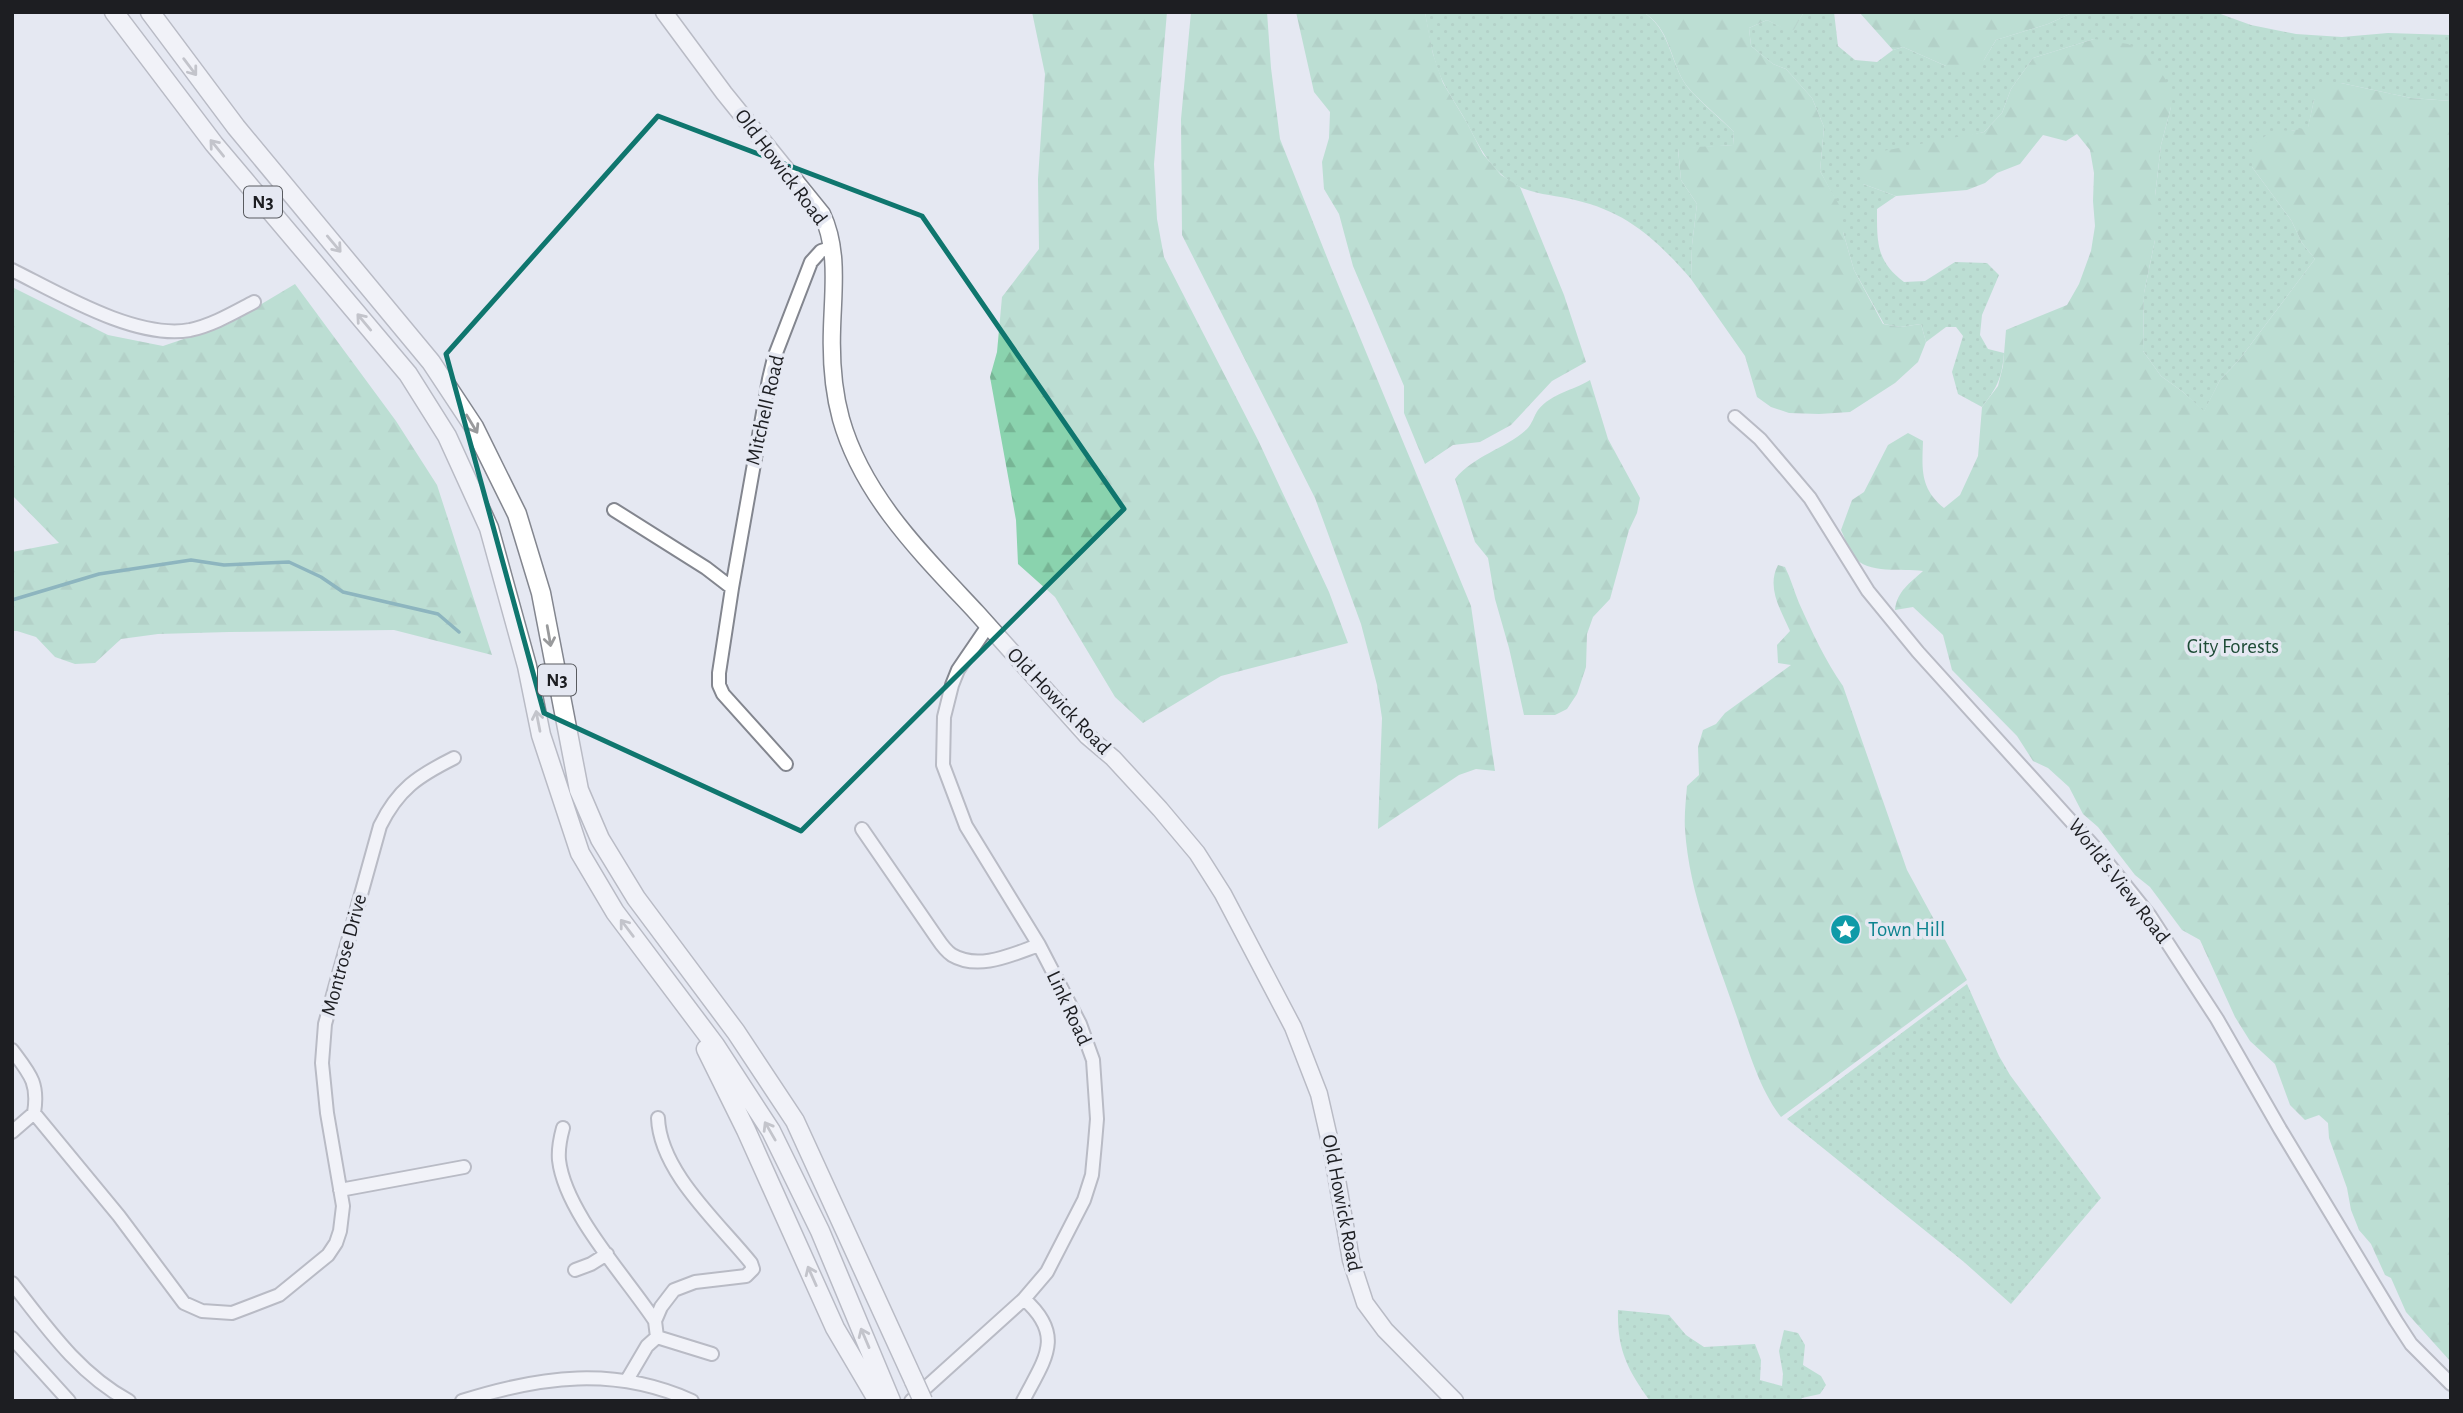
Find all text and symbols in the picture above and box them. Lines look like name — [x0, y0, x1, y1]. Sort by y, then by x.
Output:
one-way arrow — [183, 58, 198, 76]
street label: Old Howick Road — [731, 105, 831, 229]
one-way arrow — [210, 139, 225, 157]
road number: N3 — [244, 186, 282, 218]
one-way arrow — [326, 234, 342, 252]
one-way arrow — [356, 313, 372, 331]
street label: Mitchell Road — [742, 353, 788, 467]
one-way arrow — [465, 414, 479, 434]
one-way arrow — [543, 625, 557, 647]
park label: City Forests — [2187, 636, 2279, 657]
street label: Old Howick Road — [1003, 644, 1115, 758]
road number: N3 — [538, 664, 576, 695]
one-way arrow — [530, 710, 544, 733]
street label: World's View Road — [2064, 815, 2174, 947]
street label: Montrose Drive — [318, 892, 370, 1018]
place icon: Town Hill — [1828, 912, 1862, 946]
one-way arrow — [620, 919, 634, 938]
place label: Town Hill — [1868, 919, 1945, 940]
street label: Link Road — [1043, 968, 1095, 1049]
one-way arrow — [763, 1121, 776, 1142]
street label: Old Howick Road — [1318, 1133, 1366, 1273]
one-way arrow — [805, 1266, 818, 1287]
one-way arrow — [858, 1327, 871, 1349]

